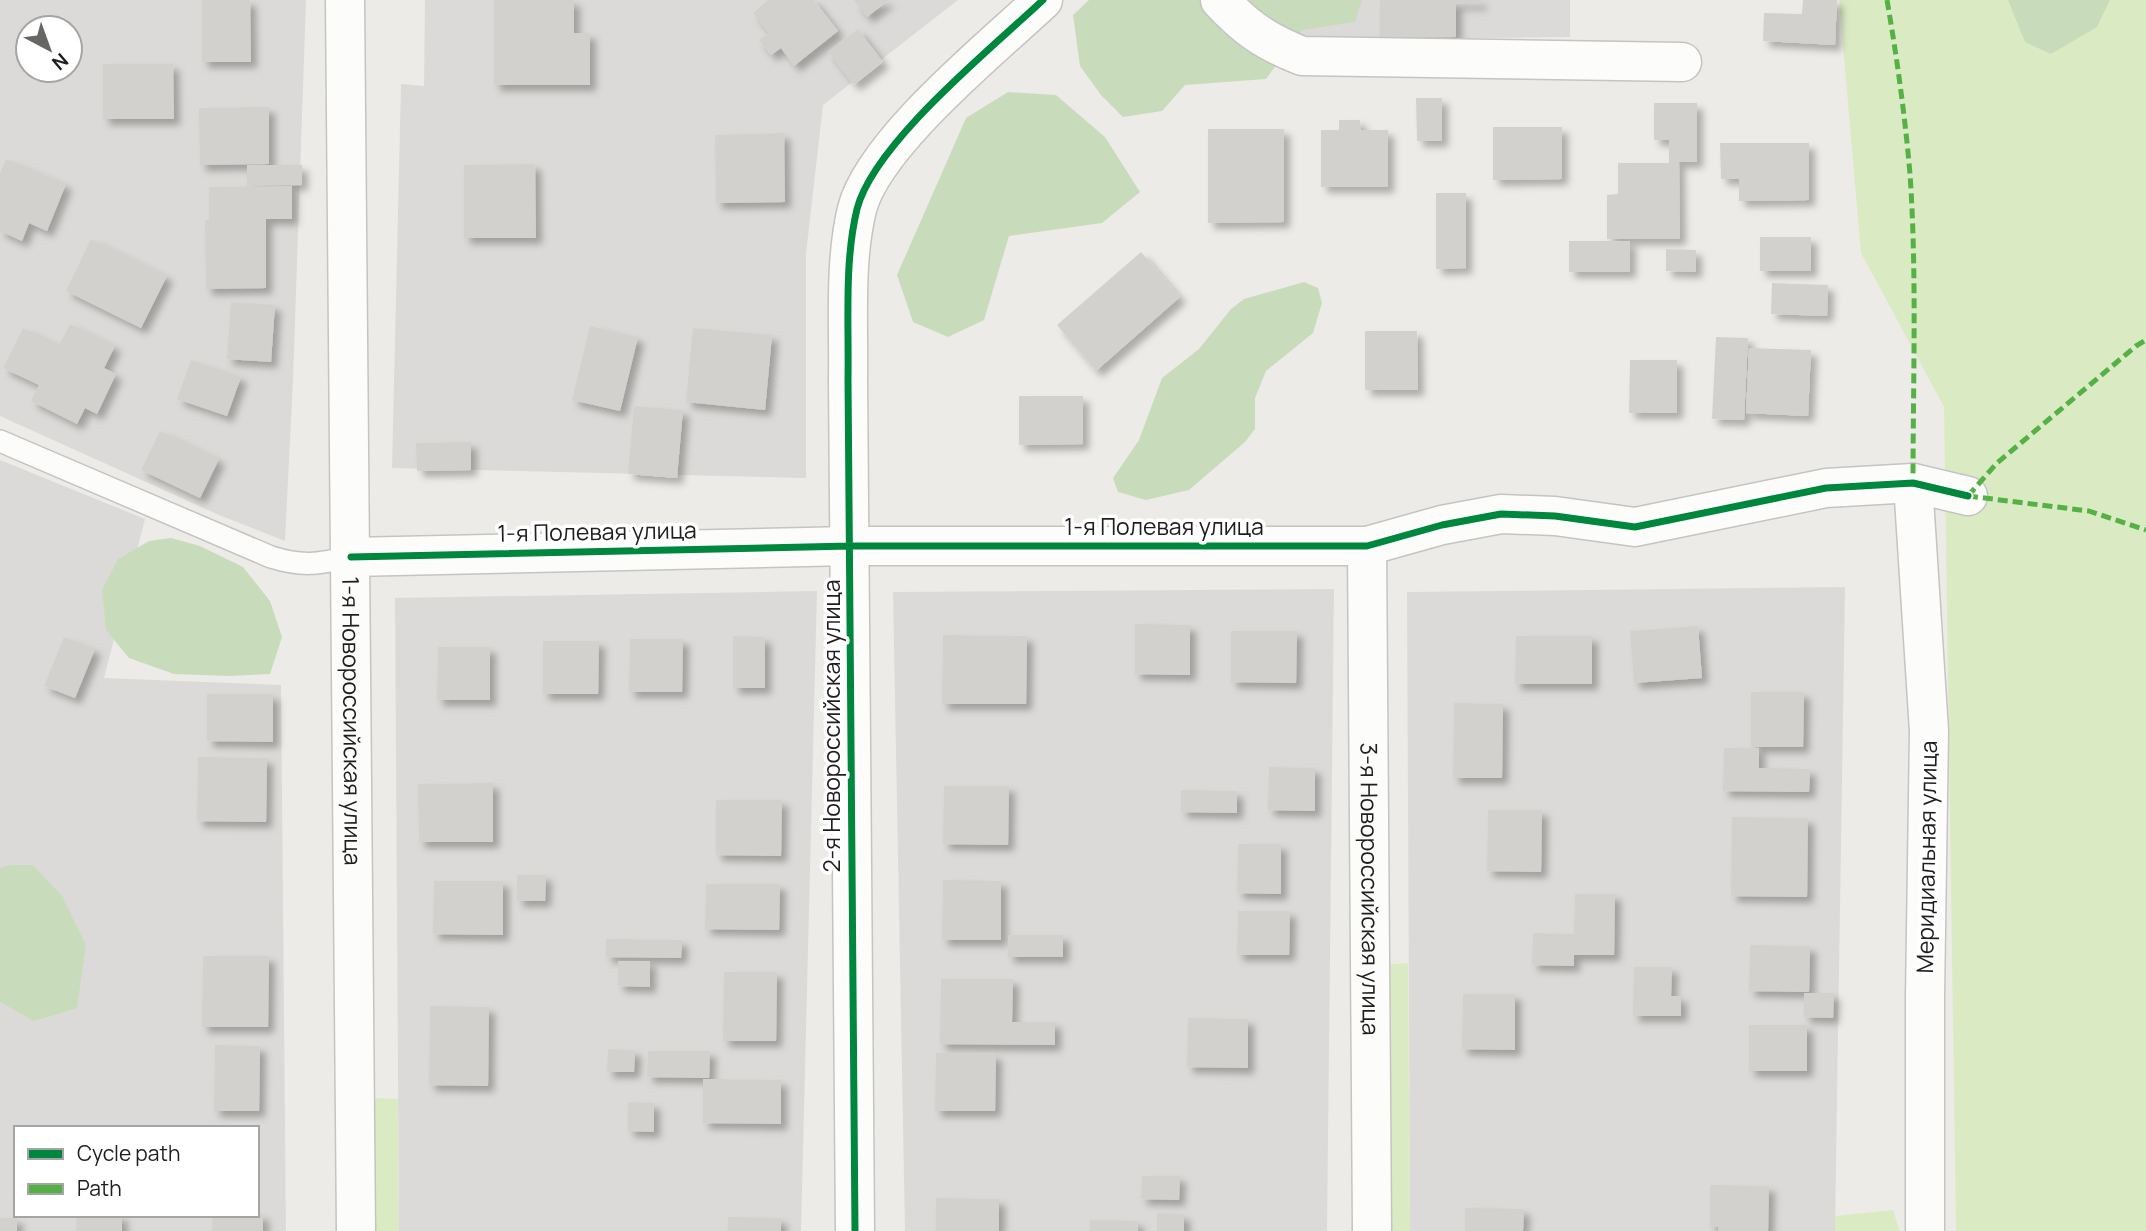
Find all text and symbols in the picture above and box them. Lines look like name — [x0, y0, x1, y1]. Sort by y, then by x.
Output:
north arrow — [14, 14, 84, 84]
text: N — [46, 48, 74, 76]
street label: 1-я Полевая улица — [1064, 510, 1264, 542]
street label: 1-я Полевая улица — [497, 513, 697, 549]
street label: 1-я Новороссийская улица — [335, 576, 370, 866]
street label: 2-я Новороссийская улица — [815, 579, 847, 873]
street label: Меридиальная улица — [1908, 740, 1944, 974]
street label: 3-я Новороссийская улица — [1353, 742, 1388, 1036]
legend — [14, 1126, 259, 1217]
text: Cycle path — [77, 1139, 180, 1167]
text: Path — [77, 1174, 122, 1202]

